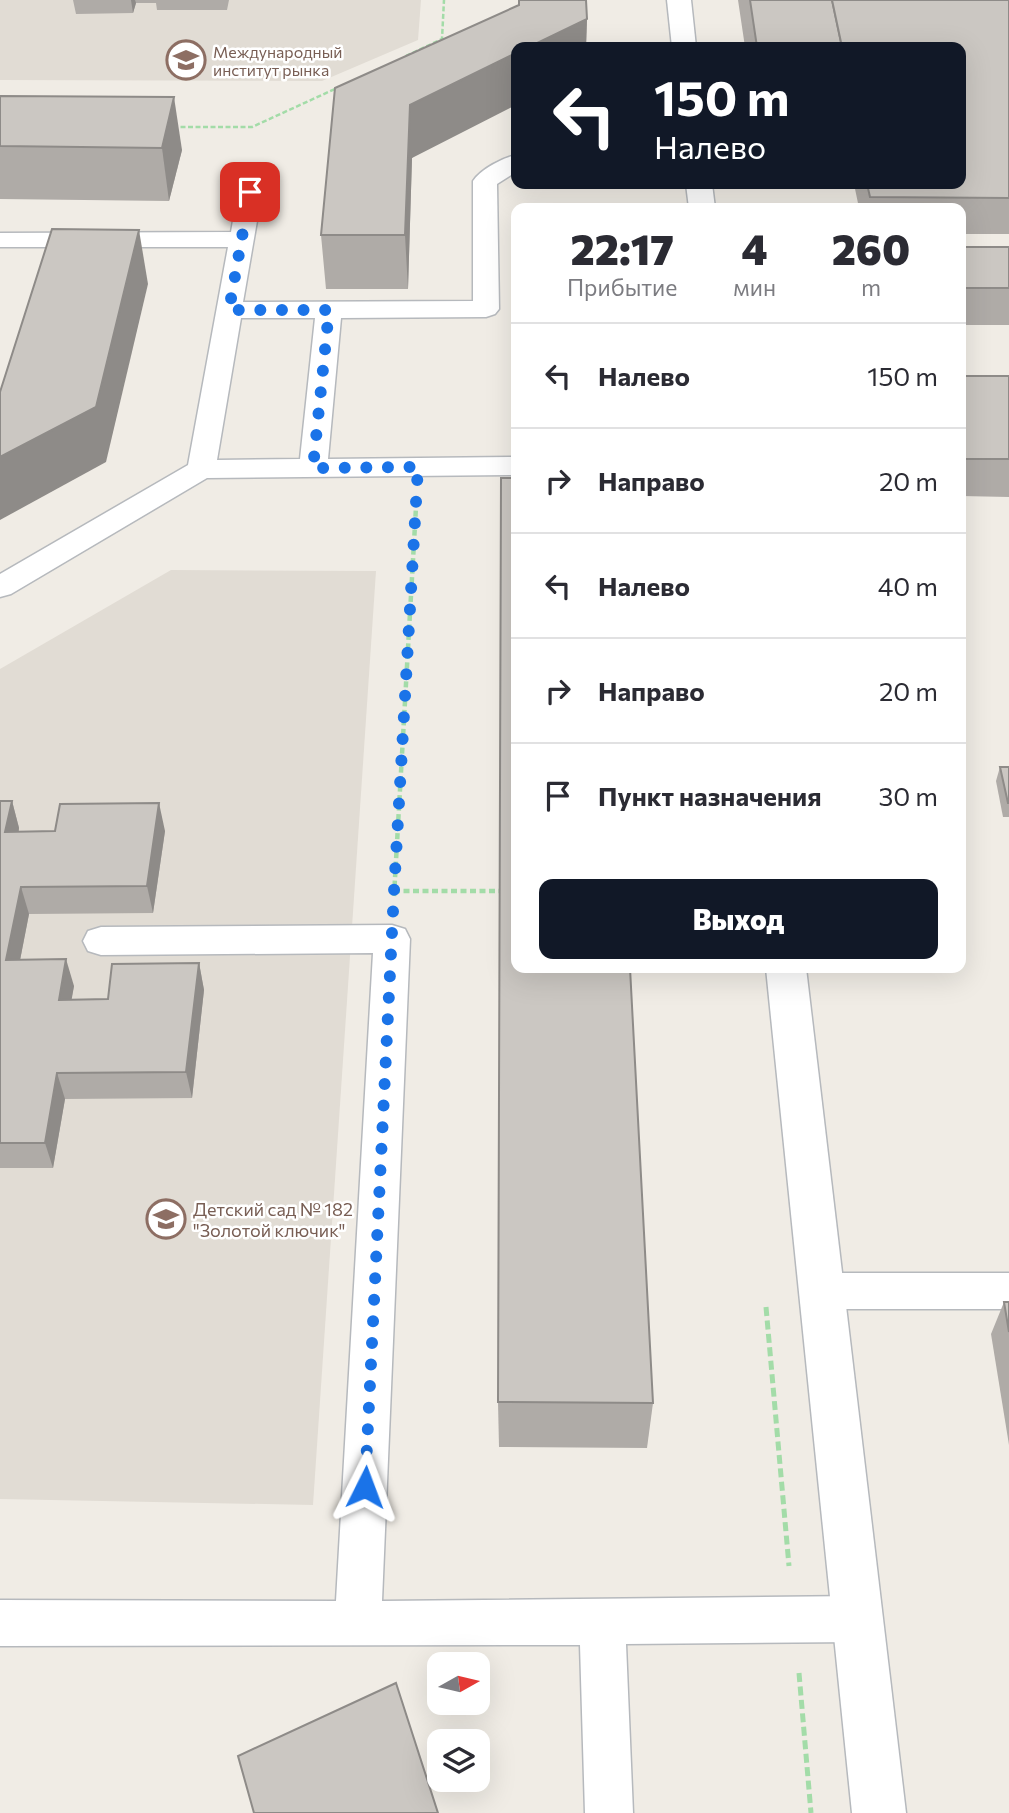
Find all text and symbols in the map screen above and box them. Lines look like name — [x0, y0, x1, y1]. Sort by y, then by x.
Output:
school or university icon: Международный институт рынка — [165, 39, 207, 81]
place label: Международный институт рынка — [213, 42, 342, 79]
text: 150 m — [654, 66, 789, 126]
icon: left — [539, 70, 630, 161]
text: Налево — [654, 126, 766, 166]
pin — [220, 162, 280, 222]
icon: arrive — [231, 173, 269, 211]
text: 22:17 — [570, 222, 674, 274]
text: 4 — [742, 222, 768, 274]
text: 260 — [832, 222, 910, 274]
text: Прибытие — [567, 273, 677, 301]
text: мин — [733, 273, 776, 301]
text: m — [861, 273, 881, 301]
icon: left — [539, 357, 577, 395]
text: Налево — [598, 360, 690, 391]
text: 150 m — [867, 360, 938, 391]
icon: right — [539, 462, 577, 500]
text: Направо — [598, 465, 705, 496]
text: 20 m — [879, 465, 938, 496]
icon: left — [539, 567, 577, 605]
text: Налево — [598, 570, 690, 601]
text: 40 m — [878, 570, 938, 601]
icon: right — [539, 672, 577, 710]
text: Направо — [598, 675, 705, 706]
text: 20 m — [879, 675, 938, 706]
icon: arrive — [539, 777, 577, 815]
text: Пункт назначения — [598, 780, 822, 811]
text: 30 m — [879, 780, 938, 811]
button: Выход — [539, 879, 938, 959]
school or university icon: Детский сад № 182 "Золотой ключик" — [145, 1198, 187, 1240]
place label: Детский сад № 182 "Золотой ключик" — [193, 1198, 353, 1241]
position arrow — [328, 1450, 402, 1524]
north arrow — [427, 1652, 490, 1715]
map controls — [427, 1652, 490, 1792]
button: layers — [427, 1729, 490, 1792]

